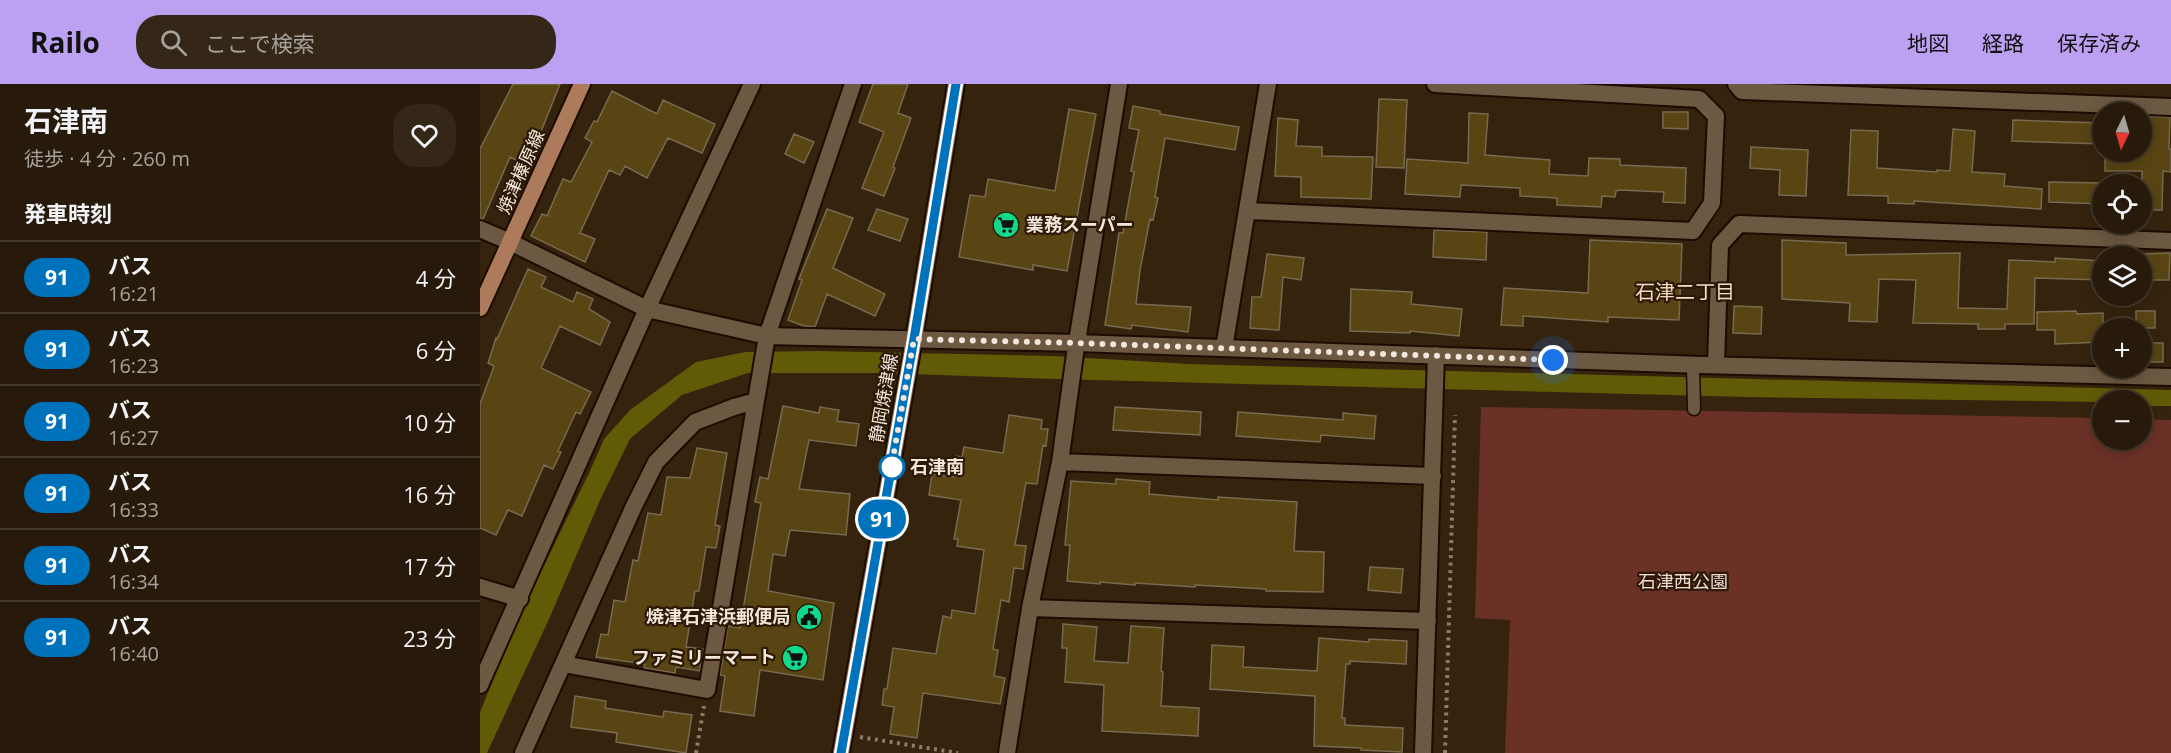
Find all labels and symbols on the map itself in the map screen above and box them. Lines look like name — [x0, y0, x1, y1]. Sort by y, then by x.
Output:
north arrow — [2092, 102, 2152, 162]
street label: 焼津榛原線 — [491, 126, 549, 218]
supermarket icon: 業務スーパー — [991, 210, 1021, 240]
place label: 業務スーパー — [1026, 212, 1134, 236]
district label: 石津二丁目 — [1635, 278, 1735, 305]
your location — [1538, 345, 1568, 375]
street label: 静岡焼津線 — [863, 351, 903, 444]
marker: 石津南 — [879, 454, 905, 480]
place label: 石津南 — [910, 454, 964, 478]
line badge: 91 — [855, 500, 909, 538]
park label: 石津西公園 — [1638, 569, 1728, 593]
public building icon: 焼津石津浜郵便局 — [794, 602, 824, 632]
place label: 焼津石津浜郵便局 — [646, 604, 790, 628]
supermarket icon: ファミリーマート — [780, 643, 810, 673]
place label: ファミリーマート — [632, 645, 776, 669]

